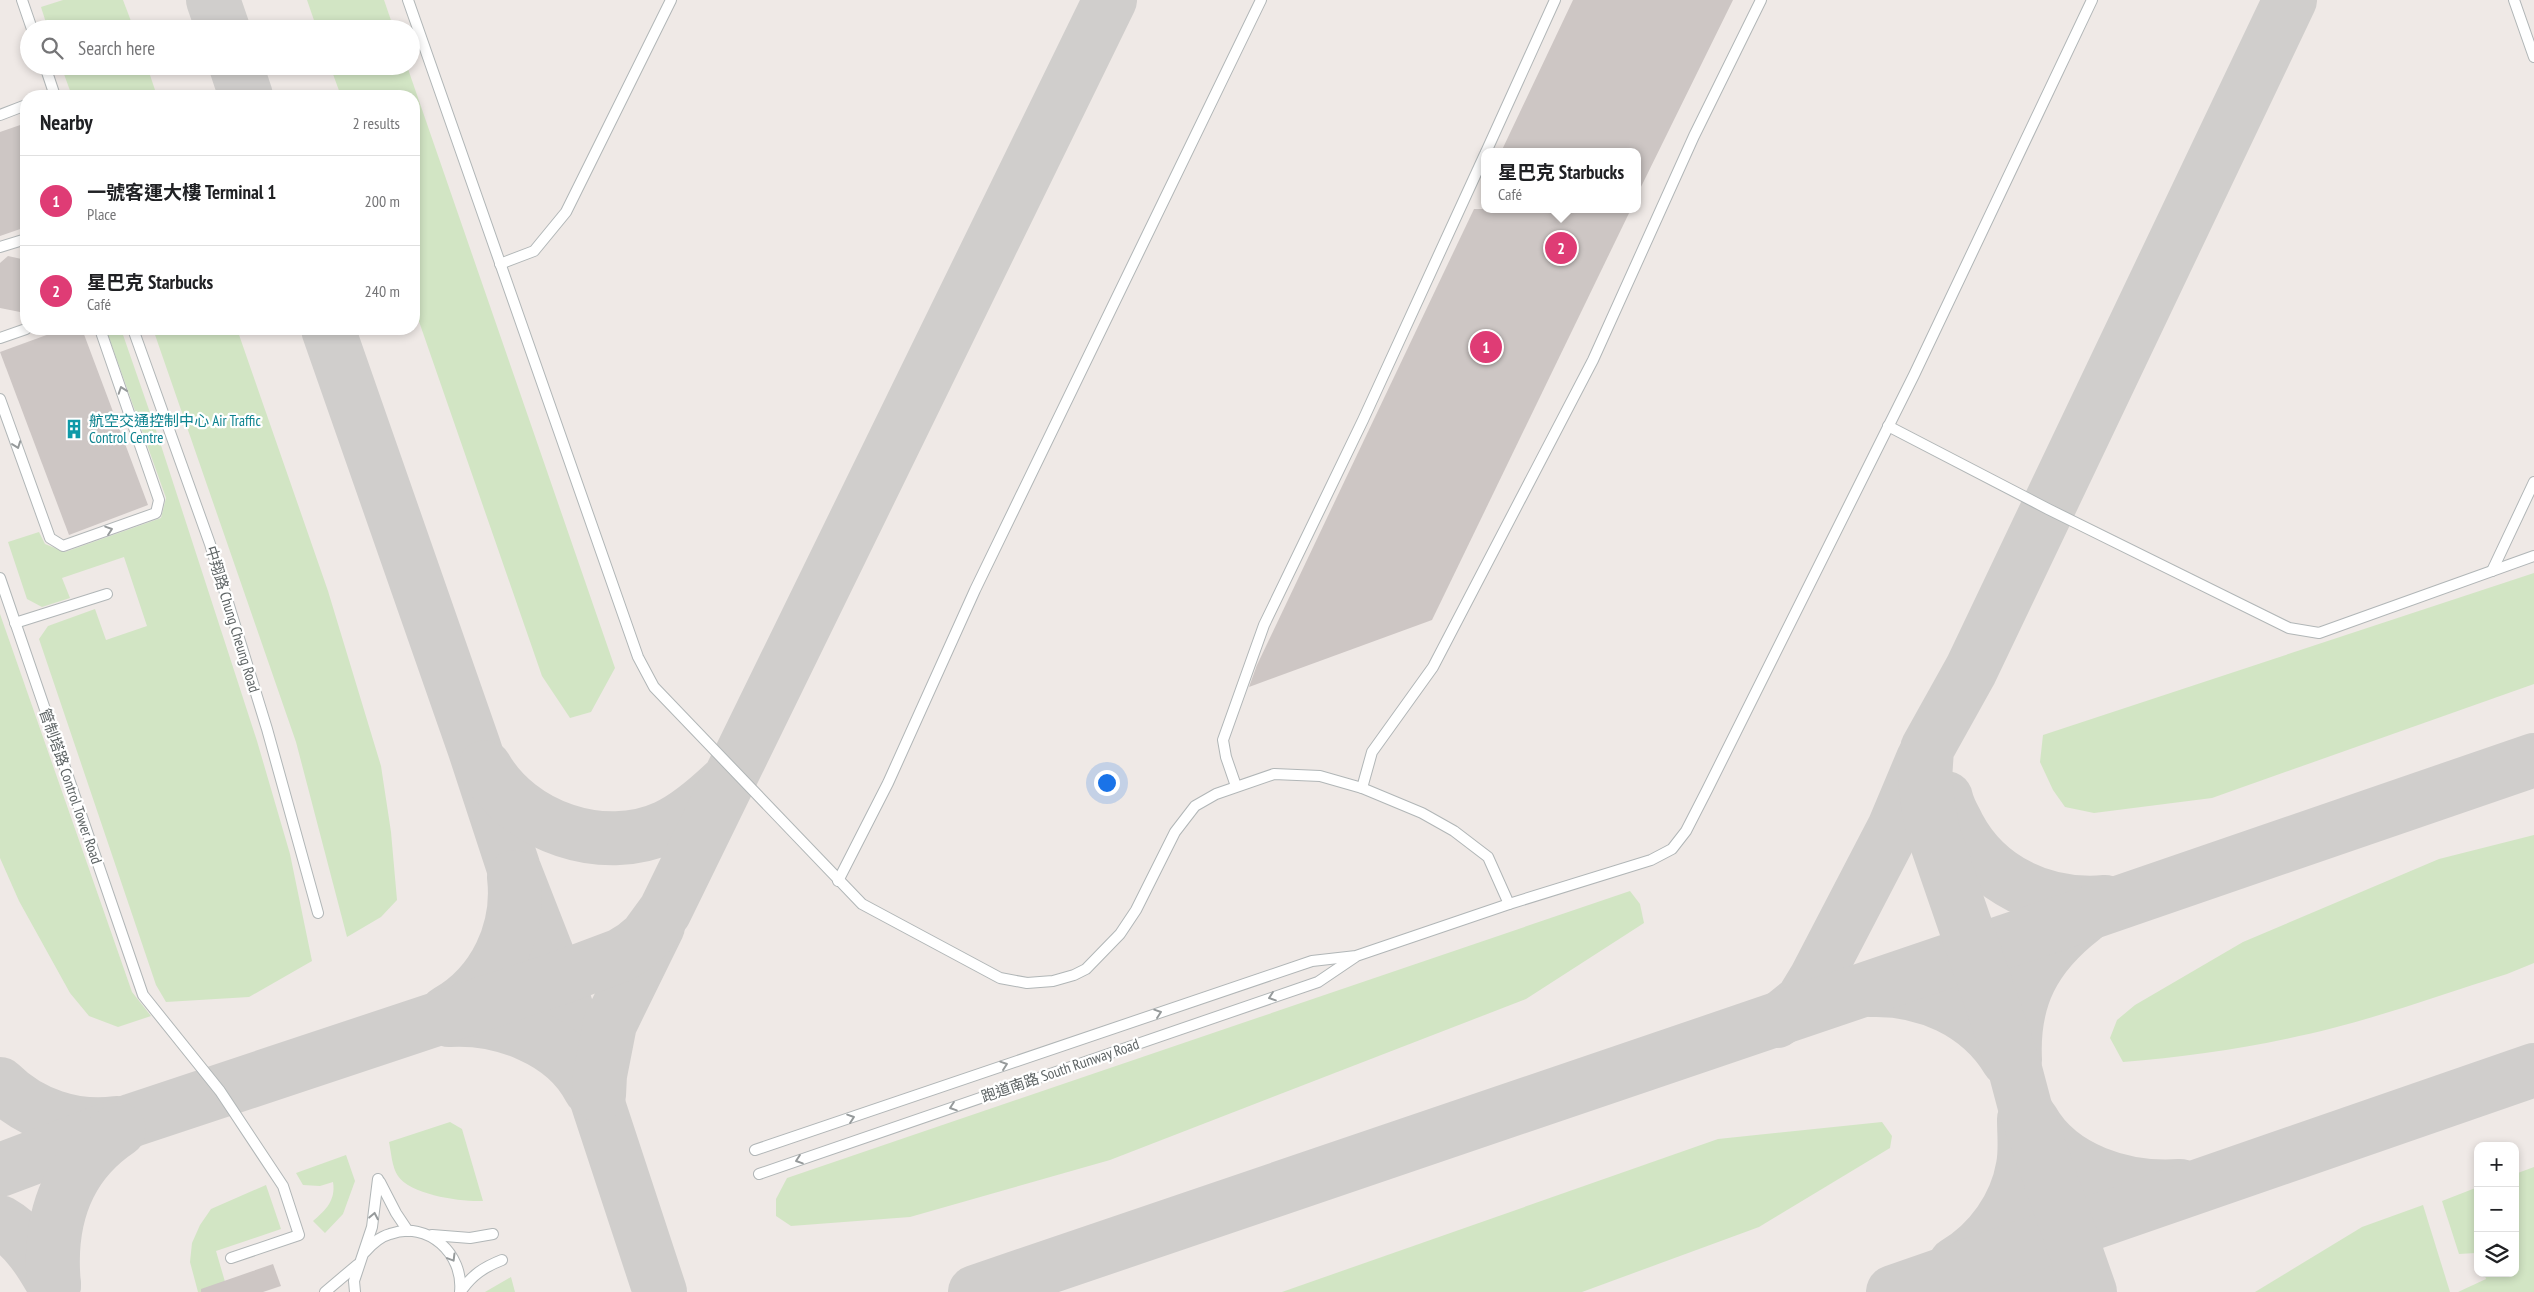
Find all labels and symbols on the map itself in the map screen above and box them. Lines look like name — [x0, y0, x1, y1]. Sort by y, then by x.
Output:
pin: 2 — [1545, 229, 1577, 267]
pin: 1 — [1470, 328, 1502, 366]
one-way arrow — [117, 387, 127, 395]
place label: 航空交通控制中心 Air Traffic Control Centre — [89, 411, 261, 447]
building icon: 航空交通控制中心 Air Traffic Control Centre — [63, 418, 85, 440]
one-way arrow — [11, 440, 21, 449]
one-way arrow — [104, 526, 113, 536]
street label: 中翔路 Chung Cheung Road — [202, 543, 264, 695]
street label: 管制塔路 Control Tower Road — [35, 706, 107, 866]
your location — [1094, 770, 1120, 796]
one-way arrow — [1269, 992, 1277, 1002]
one-way arrow — [1154, 1009, 1162, 1019]
street label: 跑道南路 South Runway Road — [979, 1034, 1141, 1106]
one-way arrow — [1000, 1061, 1008, 1071]
one-way arrow — [949, 1101, 958, 1111]
one-way arrow — [846, 1114, 854, 1124]
one-way arrow — [796, 1154, 804, 1164]
one-way arrow — [368, 1211, 379, 1220]
one-way arrow — [446, 1252, 456, 1261]

